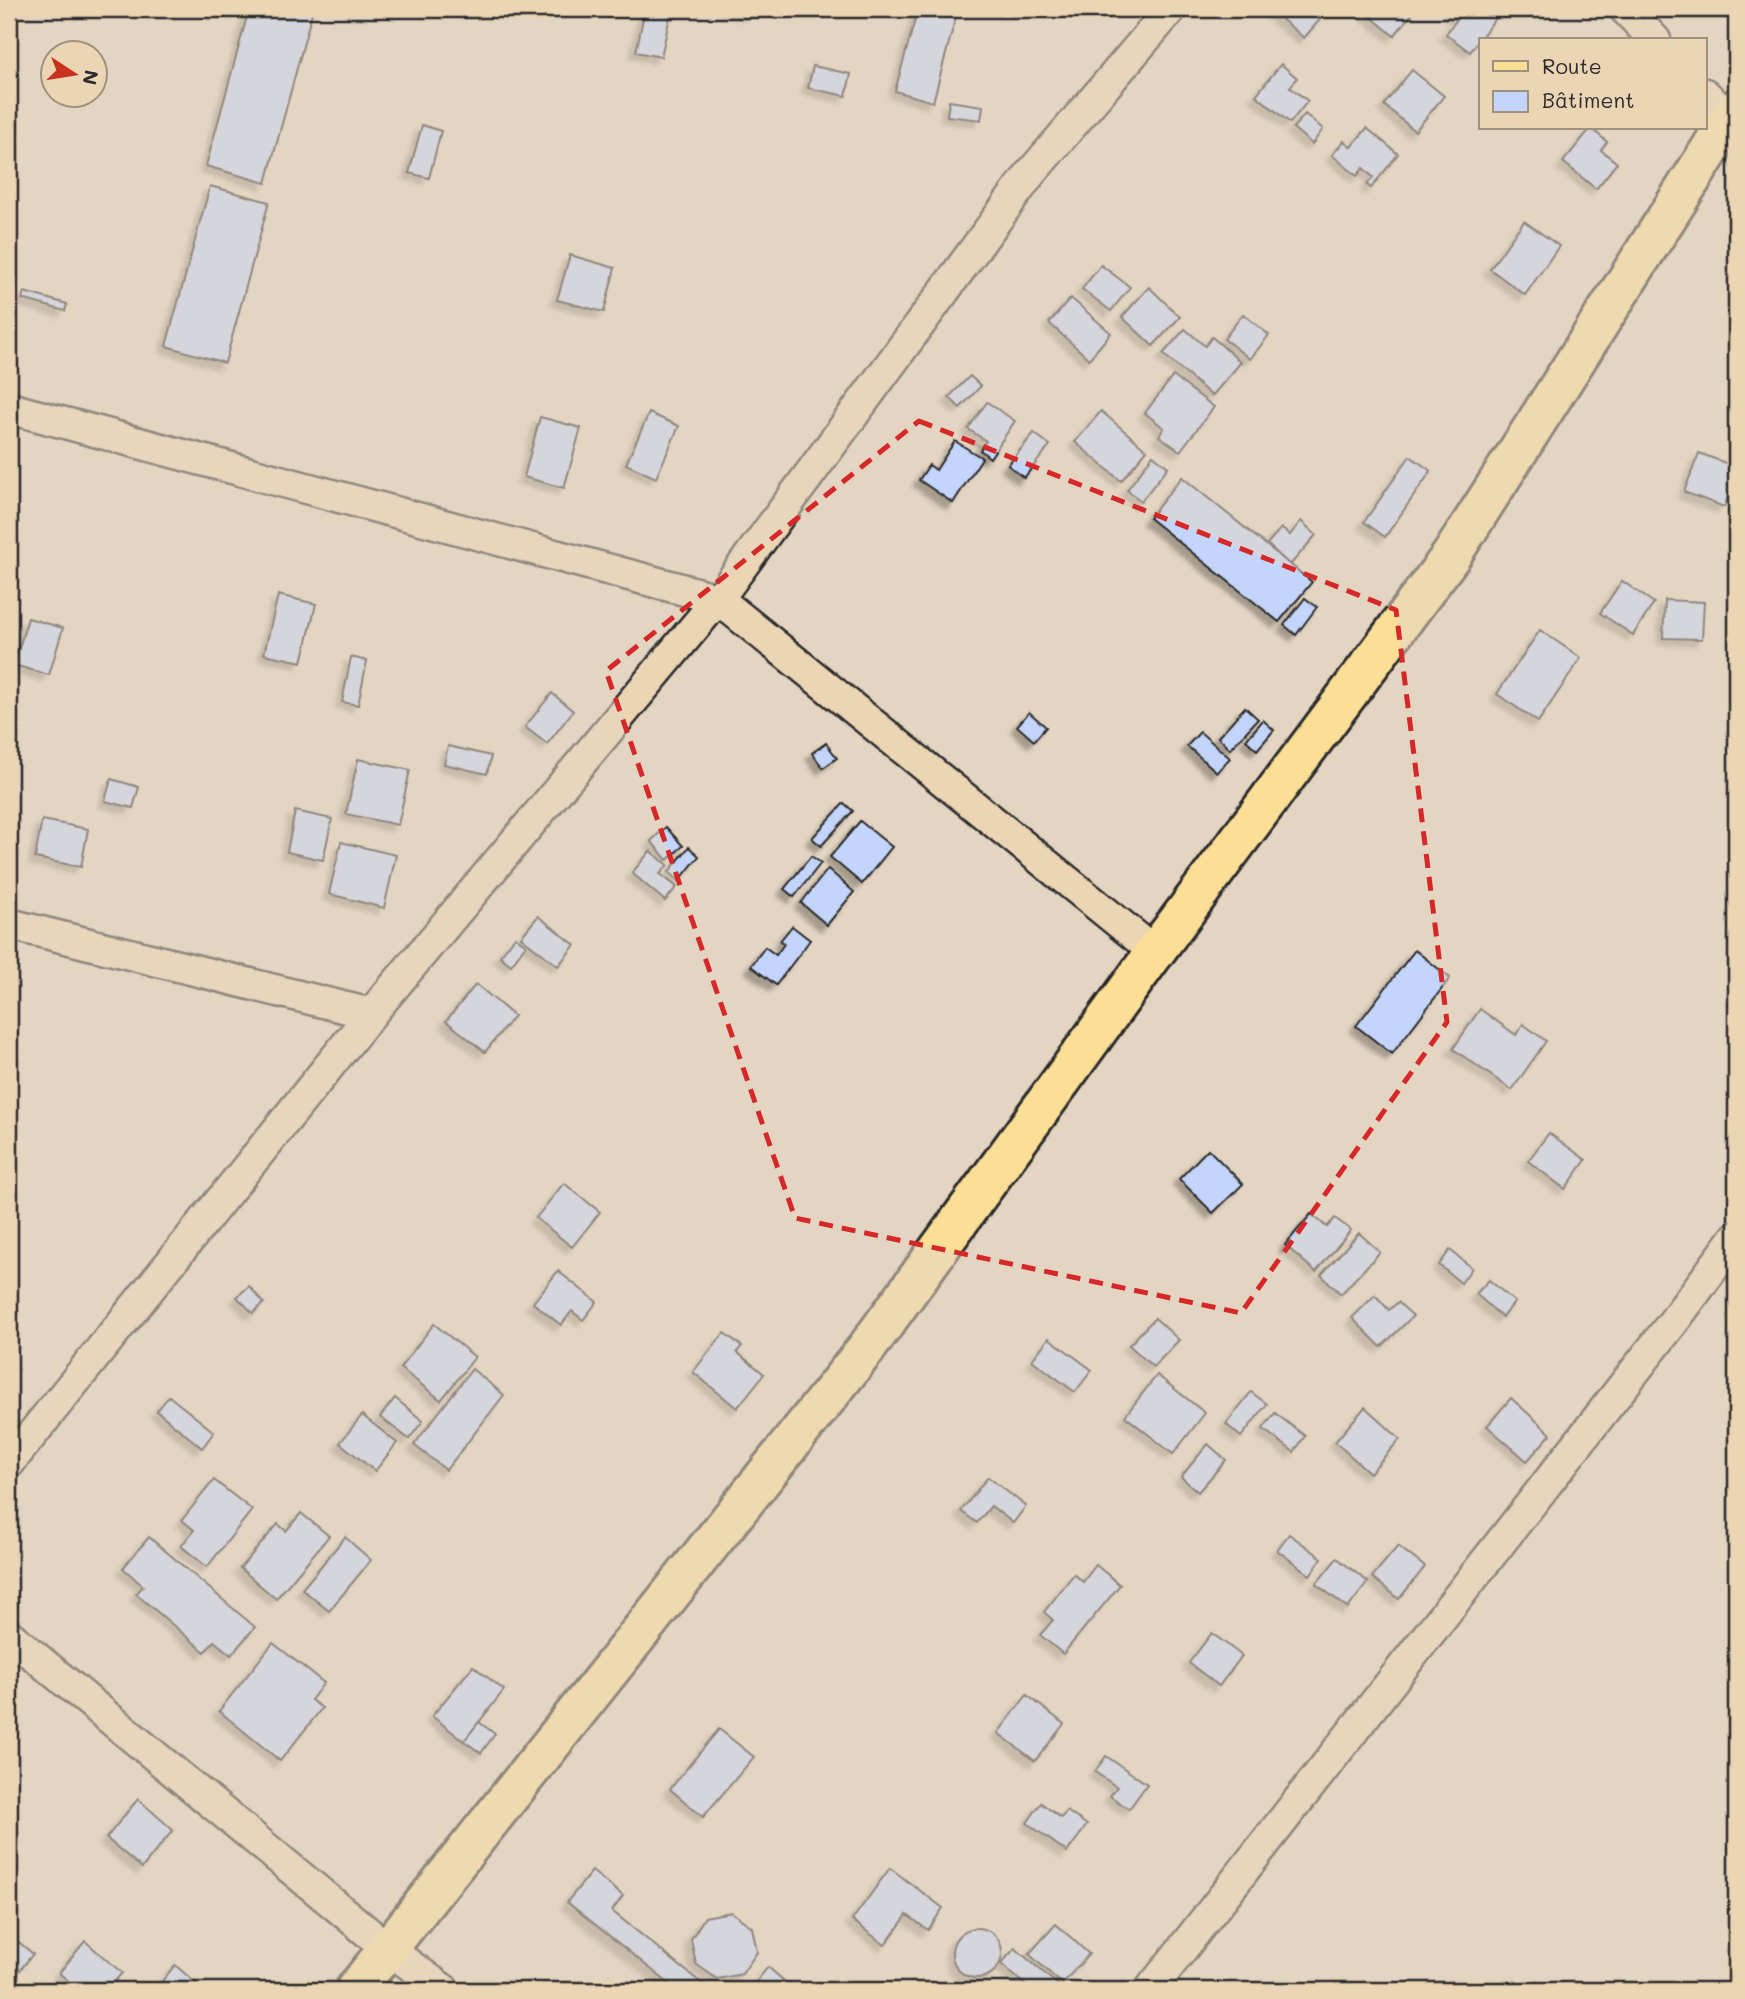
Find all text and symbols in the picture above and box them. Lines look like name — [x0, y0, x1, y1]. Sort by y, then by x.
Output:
north arrow — [38, 38, 108, 108]
legend — [1479, 38, 1706, 130]
text: Route — [1542, 52, 1602, 79]
text: N — [77, 68, 105, 87]
text: Bâtiment — [1542, 86, 1634, 113]

